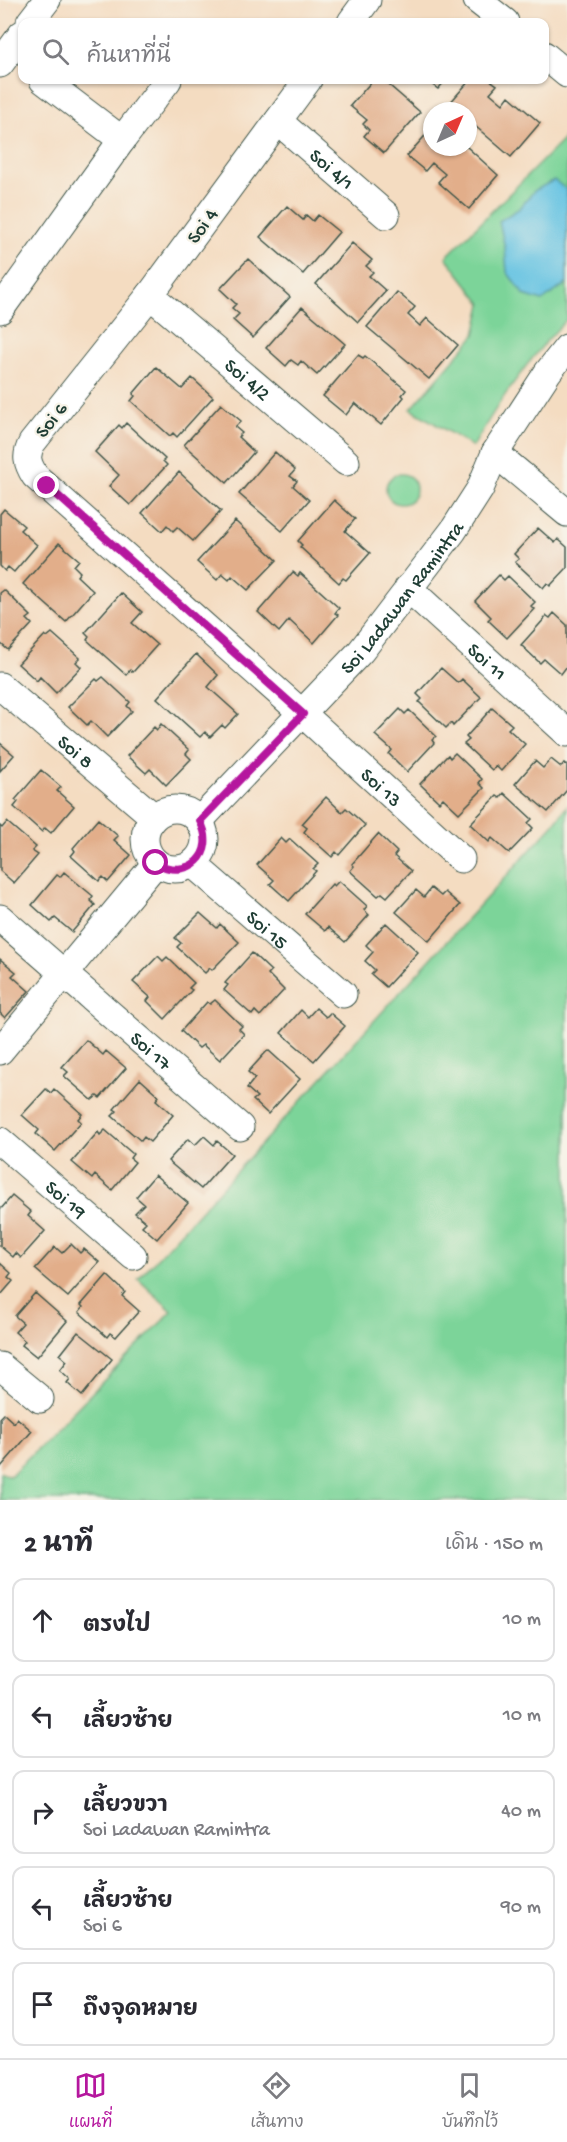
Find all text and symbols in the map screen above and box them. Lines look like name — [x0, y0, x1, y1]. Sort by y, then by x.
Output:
search box — [18, 18, 549, 84]
icon: search — [39, 35, 72, 68]
text: ค้นหาที่นี่ — [87, 45, 171, 71]
north arrow — [423, 102, 477, 156]
street label: Soi 4/1 — [303, 145, 357, 196]
street label: Soi 4 — [183, 204, 225, 249]
street label: Soi 4/2 — [218, 355, 274, 407]
street label: Soi 6 — [32, 398, 74, 444]
route end — [33, 472, 59, 498]
street label: Soi Ladawan Ramintra — [337, 518, 471, 680]
street label: Soi 11 — [461, 640, 510, 687]
street label: Soi 8 — [51, 732, 97, 775]
street label: Soi 13 — [354, 765, 405, 813]
route start — [142, 849, 168, 875]
street label: Soi 15 — [240, 907, 291, 956]
street label: Soi 17 — [124, 1028, 175, 1077]
street label: Soi 19 — [39, 1177, 90, 1225]
text: 2 นาที — [24, 1531, 93, 1562]
text: เดิน · 150 m — [445, 1534, 543, 1557]
icon: ahead — [26, 1604, 59, 1637]
text: 10 m — [503, 1609, 541, 1632]
text: ตรงไป — [83, 1614, 151, 1640]
icon: left — [26, 1700, 59, 1733]
text: 10 m — [503, 1705, 541, 1728]
text: เลี้ยวซ้าย — [83, 1710, 173, 1736]
text: เลี้ยวขวา — [83, 1794, 167, 1820]
icon: right — [26, 1796, 59, 1829]
text: 40 m — [501, 1801, 541, 1824]
text: Soi Ladawan Ramintra — [83, 1820, 270, 1843]
text: เลี้ยวซ้าย — [83, 1890, 173, 1916]
icon: left — [26, 1892, 59, 1925]
text: 90 m — [501, 1897, 541, 1920]
text: Soi 6 — [83, 1916, 122, 1939]
icon: arrive — [26, 1988, 59, 2021]
text: ถึงจุดหมาย — [83, 1998, 198, 2024]
tab: แผนที่ — [69, 2069, 112, 2134]
tab: เส้นทาง — [250, 2069, 303, 2134]
tab: บันทึกไว้ — [442, 2069, 498, 2134]

